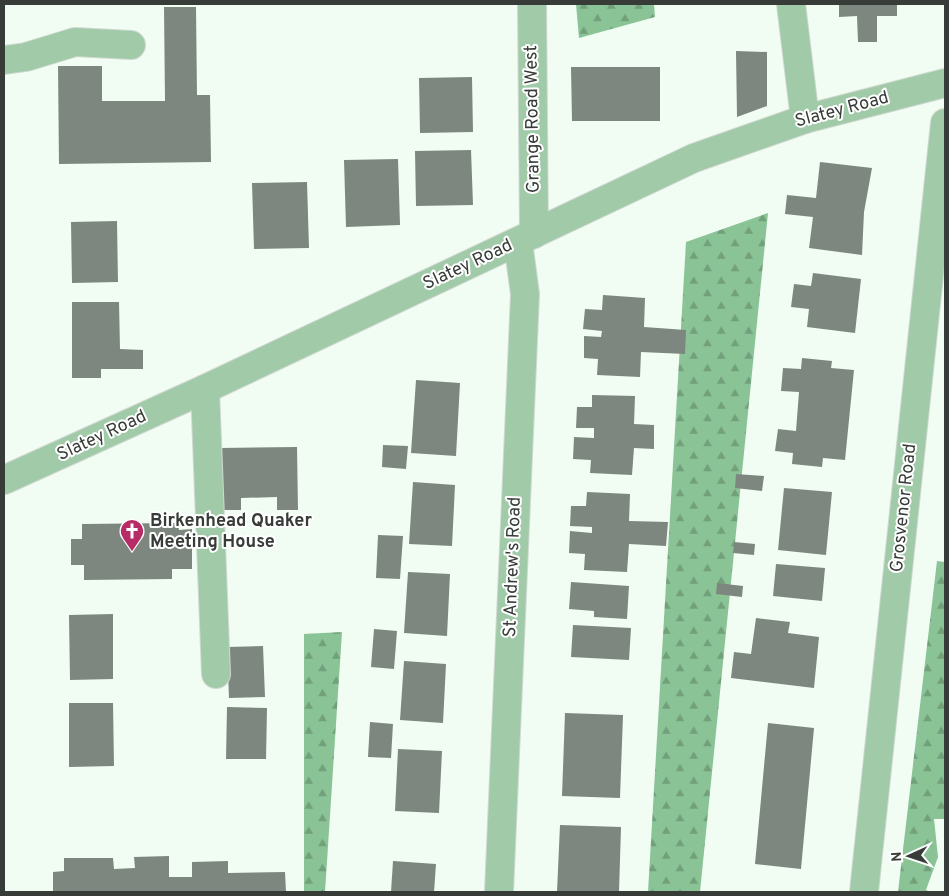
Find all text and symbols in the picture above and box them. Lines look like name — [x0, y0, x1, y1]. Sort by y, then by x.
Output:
street label: Grange Road West — [520, 45, 546, 193]
street label: Slatey Road — [793, 86, 891, 134]
street label: Slatey Road — [420, 234, 516, 296]
street label: Slatey Road — [54, 405, 150, 467]
street label: Grosvenor Road — [886, 443, 922, 573]
street label: St Andrew's Road — [499, 496, 527, 638]
place label: Birkenhead Quaker Meeting House — [150, 510, 312, 554]
church icon: Birkenhead Quaker Meeting House — [119, 518, 145, 552]
north arrow — [884, 831, 934, 881]
text: N — [889, 851, 906, 862]

